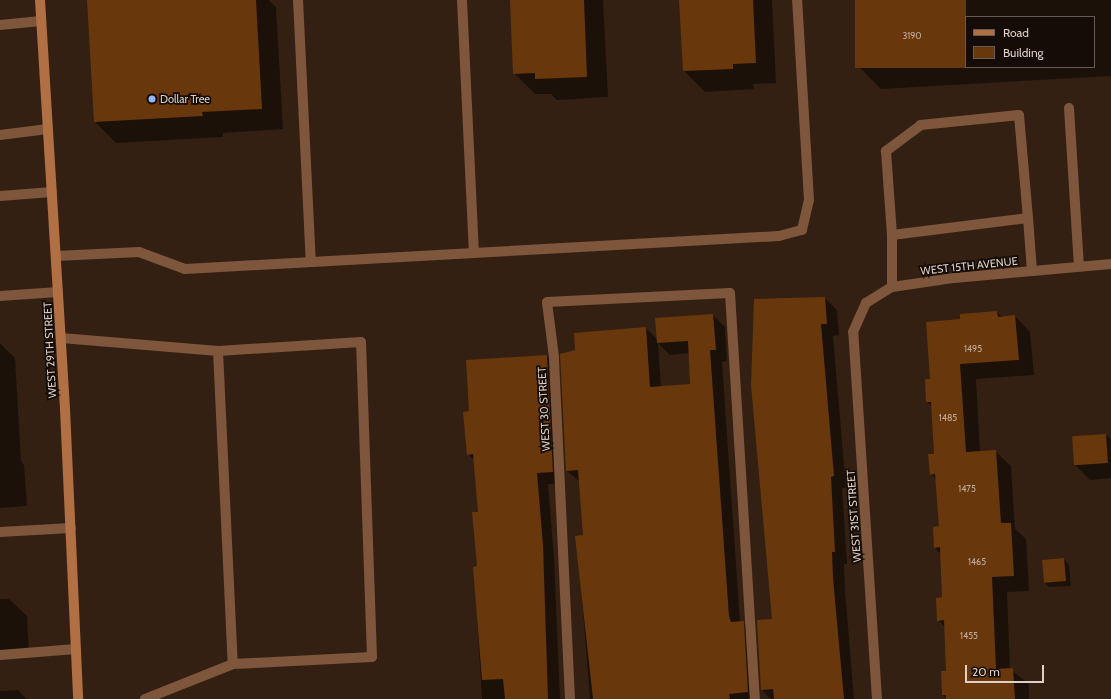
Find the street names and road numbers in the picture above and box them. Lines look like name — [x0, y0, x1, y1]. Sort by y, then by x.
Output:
street label: WEST 15TH AVENUE — [920, 254, 1018, 278]
street label: WEST 29TH STREET — [41, 302, 59, 398]
street label: WEST 30 STREET — [535, 367, 553, 451]
street label: WEST 31ST STREET — [844, 469, 864, 563]

